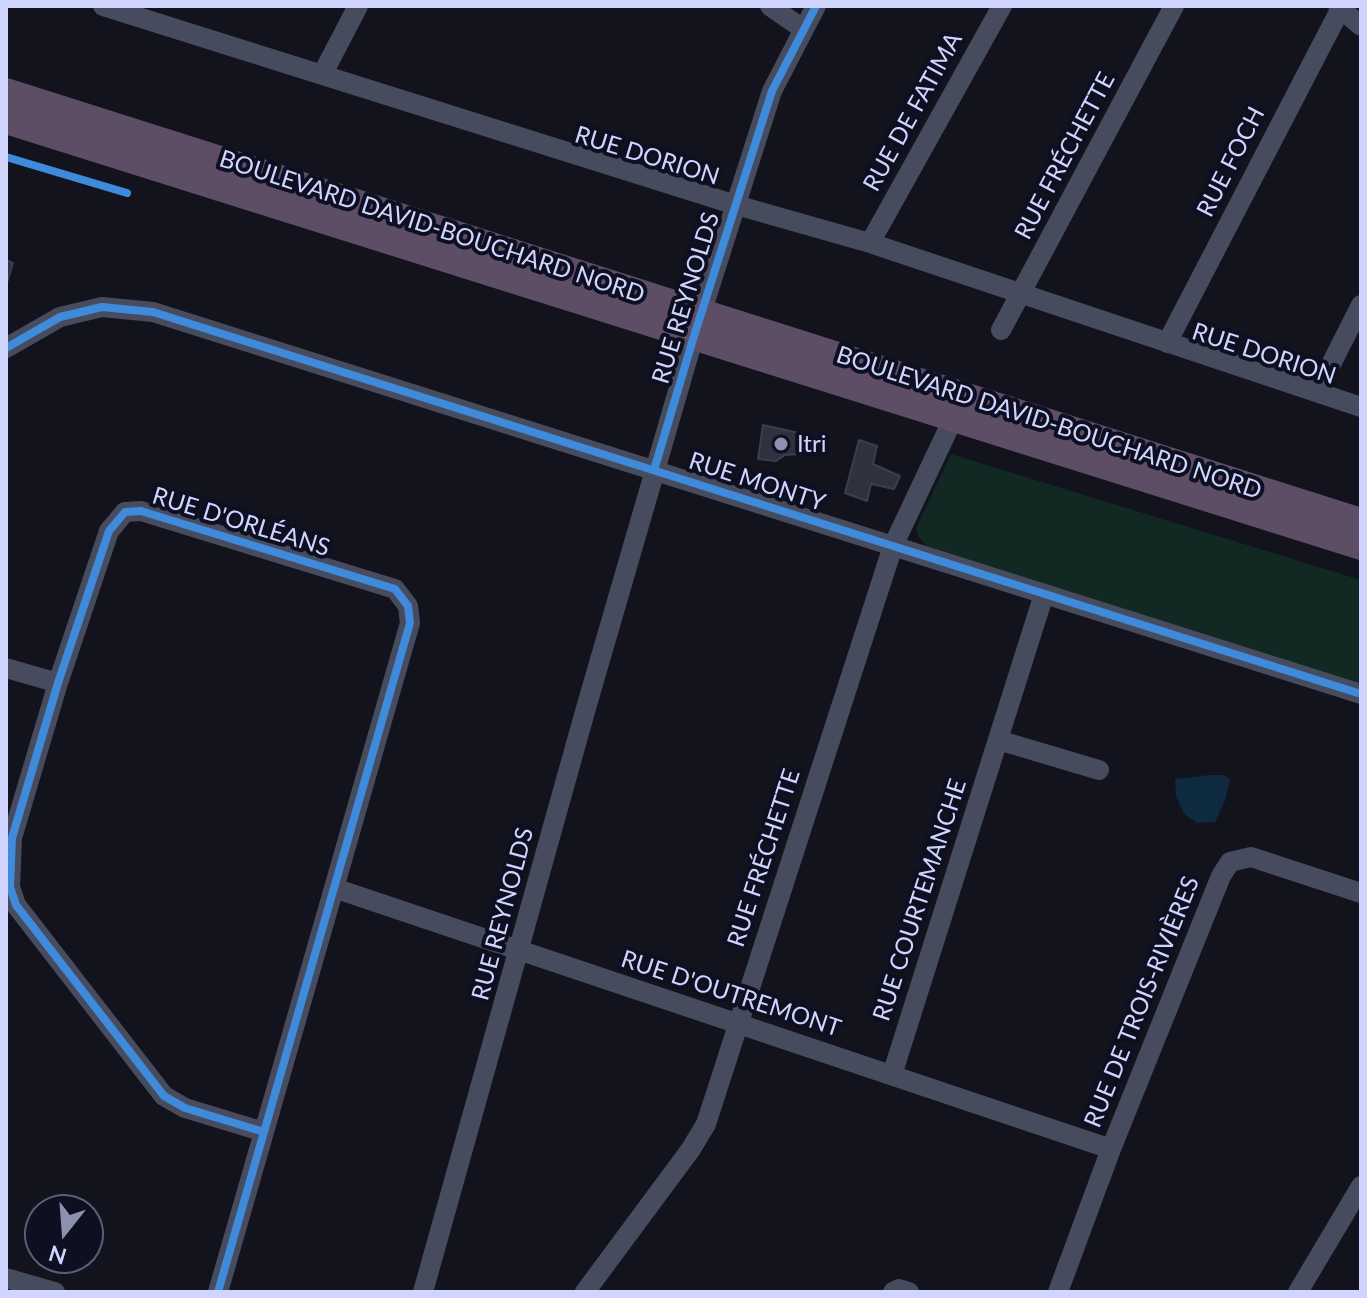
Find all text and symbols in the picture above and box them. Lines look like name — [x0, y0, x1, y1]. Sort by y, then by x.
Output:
street label: RUE DE FATIMA — [857, 28, 969, 196]
street label: RUE FRÉCHETTE — [1009, 68, 1121, 244]
street label: RUE FOCH — [1191, 102, 1271, 222]
street label: RUE DORION — [571, 120, 723, 192]
street label: BOULEVARD DAVID-BOUCHARD NORD — [216, 145, 648, 309]
street label: RUE REYNOLDS — [646, 209, 726, 387]
street label: RUE DORION — [1189, 317, 1339, 391]
street label: BOULEVARD DAVID-BOUCHARD NORD — [833, 341, 1265, 505]
place label: Itri — [797, 430, 826, 458]
marker: Itri — [772, 435, 790, 453]
street label: RUE MONTY — [685, 446, 829, 518]
street label: RUE D'ORLÉANS — [149, 481, 333, 563]
street label: RUE FRÉCHETTE — [722, 766, 806, 950]
street label: RUE COURTEMANCHE — [867, 775, 973, 1025]
street label: RUE REYNOLDS — [466, 824, 540, 1004]
street label: RUE DE TROIS-RIVIÈRES — [1078, 872, 1206, 1132]
street label: RUE D'OUTREMONT — [617, 945, 845, 1043]
north arrow — [24, 1194, 104, 1274]
text: N — [45, 1240, 69, 1271]

